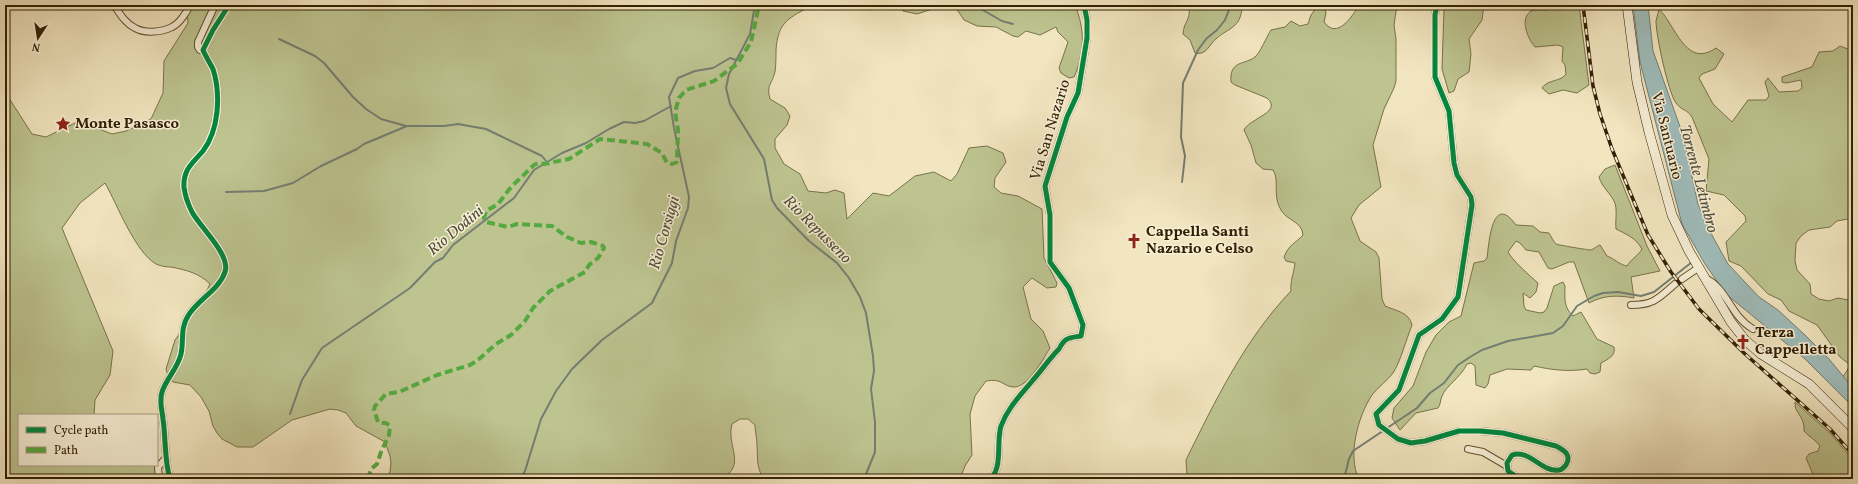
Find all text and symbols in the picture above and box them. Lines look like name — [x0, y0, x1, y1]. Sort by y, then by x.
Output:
north arrow — [18, 18, 58, 58]
text: N — [31, 38, 42, 54]
street label: Via San Nazario — [1026, 77, 1076, 183]
street label: Via Santuario — [1645, 90, 1687, 182]
place label: Monte Pasasco — [75, 114, 180, 135]
place icon: Monte Pasasco — [54, 115, 72, 133]
water label: Torrente Letimbro — [1673, 123, 1723, 236]
water label: Rio Repusseno — [778, 191, 857, 270]
water label: Rio Corsiggi — [644, 193, 686, 272]
water label: Rio Dodini — [423, 200, 490, 261]
place label: Cappella Santi Nazario e Celso — [1146, 222, 1254, 260]
church icon: Cappella Santi Nazario e Celso — [1125, 232, 1143, 250]
place label: Terza Cappelletta — [1755, 323, 1837, 361]
church icon: Terza Cappelletta — [1734, 333, 1752, 351]
legend — [18, 414, 158, 466]
text: Cycle path — [54, 423, 109, 439]
text: Path — [54, 443, 78, 459]

